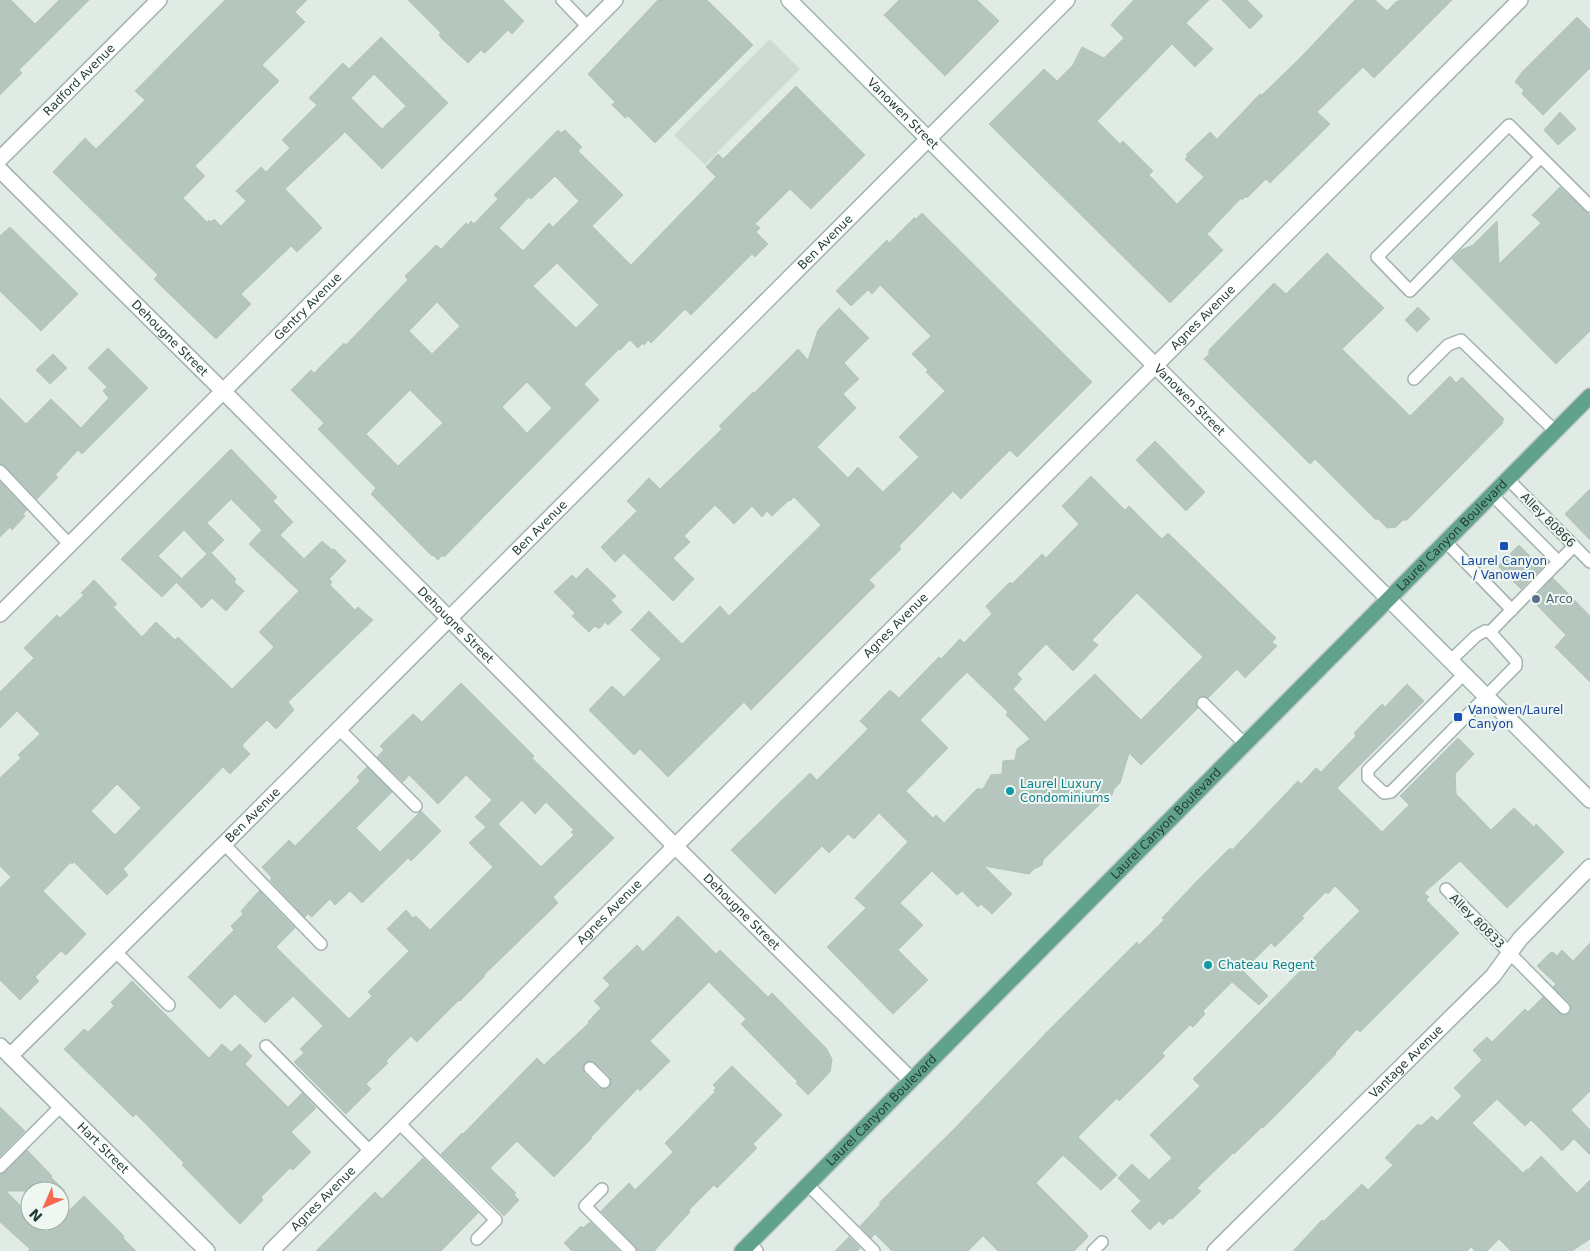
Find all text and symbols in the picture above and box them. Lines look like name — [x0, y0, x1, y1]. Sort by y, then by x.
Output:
street label: Radford Avenue — [40, 41, 118, 119]
street label: Vanowen Street — [864, 75, 942, 152]
street label: Ben Avenue — [795, 212, 856, 272]
street label: Gentry Avenue — [271, 270, 344, 343]
street label: Agnes Avenue — [1168, 282, 1238, 353]
street label: Dehougne Street — [129, 297, 211, 379]
street label: Vanowen Street — [1151, 362, 1228, 439]
street label: Laurel Canyon Boulevard — [1394, 477, 1510, 594]
street label: Alley 80866 — [1518, 490, 1578, 550]
street label: Ben Avenue — [509, 498, 570, 558]
marker: Laurel Canyon / Vanowen — [1498, 540, 1510, 552]
place label: Laurel Canyon / Vanowen — [1461, 554, 1547, 582]
street label: Dehougne Street — [415, 584, 497, 667]
street label: Agnes Avenue — [860, 590, 931, 661]
place label: Arco — [1546, 592, 1573, 606]
marker: Arco — [1530, 593, 1542, 605]
place label: Vanowen/Laurel Canyon — [1468, 703, 1563, 731]
marker: Vanowen/Laurel Canyon — [1452, 711, 1464, 723]
street label: Laurel Canyon Boulevard — [1108, 765, 1224, 882]
place label: Laurel Luxury Condominiums — [1020, 777, 1110, 805]
street label: Ben Avenue — [223, 785, 283, 845]
marker: Laurel Luxury Condominiums — [1004, 785, 1016, 797]
street label: Dehougne Street — [700, 871, 783, 953]
street label: Agnes Avenue — [574, 877, 645, 947]
street label: Alley 80833 — [1447, 891, 1507, 951]
place label: Chateau Regent — [1218, 958, 1315, 972]
marker: Chateau Regent — [1202, 959, 1214, 971]
street label: Vantage Avenue — [1367, 1022, 1446, 1101]
street label: Laurel Canyon Boulevard — [823, 1052, 940, 1169]
street label: Hart Street — [75, 1120, 132, 1177]
street label: Agnes Avenue — [288, 1163, 358, 1234]
north arrow — [20, 1181, 70, 1231]
text: N — [26, 1205, 46, 1225]

